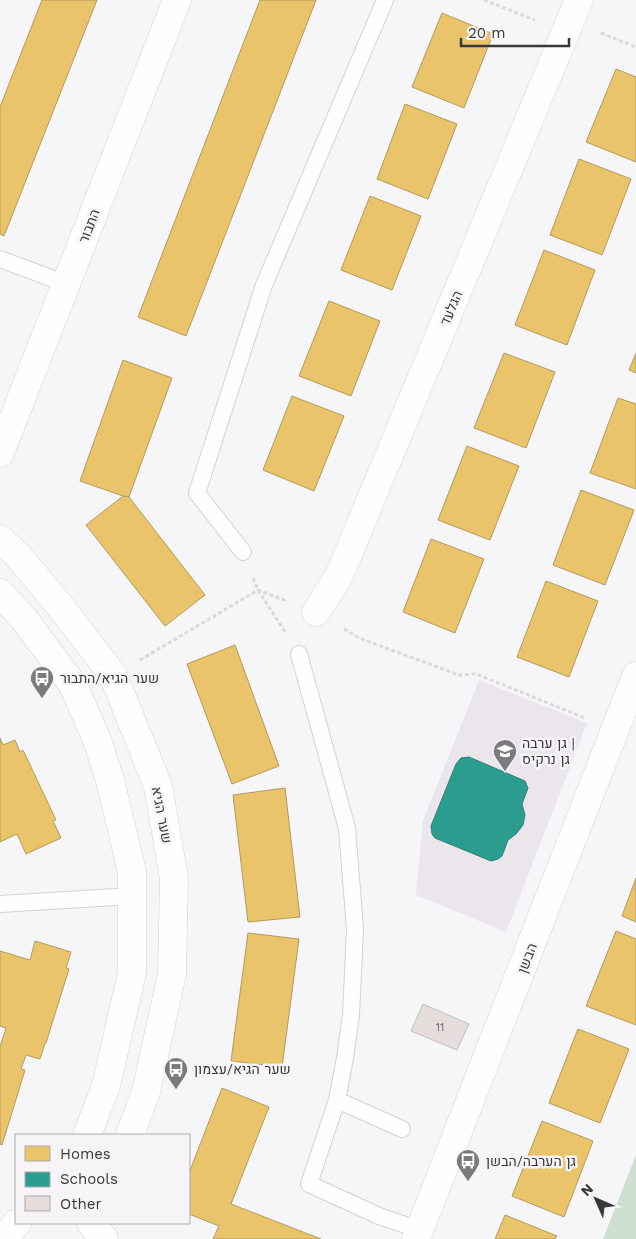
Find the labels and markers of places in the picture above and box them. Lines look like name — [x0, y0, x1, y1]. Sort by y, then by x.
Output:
bus stop icon: שער הגיא/התבור — [29, 665, 55, 699]
place label: שער הגיא/התבור — [60, 670, 159, 686]
place label: גן ערבה | גן נרקיס — [522, 735, 575, 767]
school or university icon: גן ערבה | גן נרקיס — [492, 738, 518, 772]
bus stop icon: שער הגיא/עצמון — [163, 1056, 189, 1090]
place label: שער הגיא/עצמון — [194, 1061, 291, 1077]
bus stop icon: גן הערבה/הבשן — [455, 1148, 481, 1182]
place label: גן הערבה/הבשן — [486, 1153, 576, 1169]

